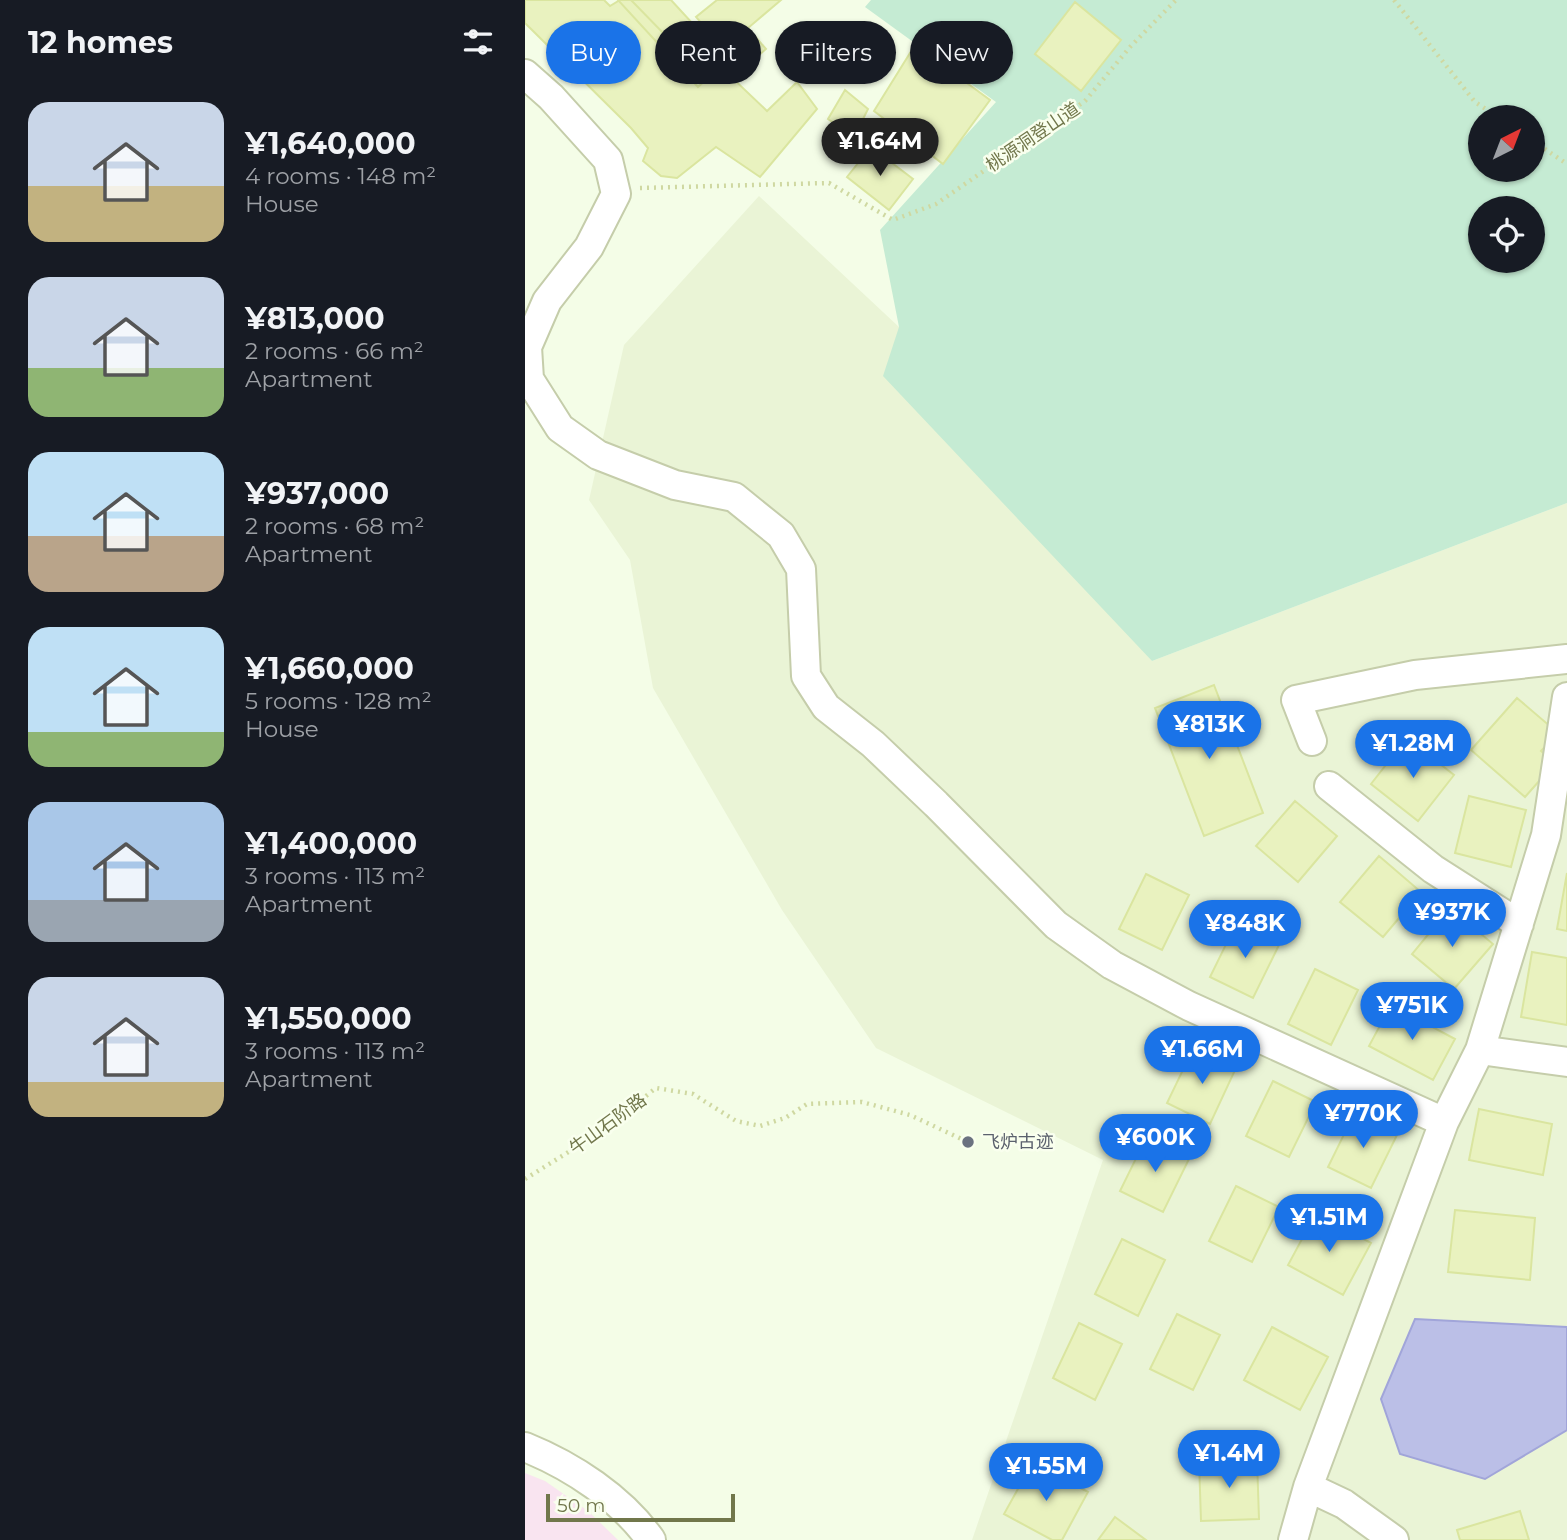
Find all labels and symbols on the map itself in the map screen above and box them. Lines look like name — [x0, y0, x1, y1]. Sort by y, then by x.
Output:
street label: 桃源洞登山道 — [982, 98, 1084, 176]
north arrow — [1468, 105, 1545, 182]
pin: ¥1.64M — [823, 118, 937, 178]
pin: ¥813K — [1160, 702, 1258, 761]
pin: ¥1.28M — [1356, 720, 1470, 780]
pin: ¥937K — [1403, 890, 1501, 949]
pin: ¥848K — [1196, 900, 1294, 960]
pin: ¥751K — [1363, 982, 1461, 1042]
pin: ¥1.66M — [1145, 1026, 1259, 1086]
street label: 牛山石阶路 — [565, 1089, 651, 1159]
pin: ¥770K — [1314, 1090, 1412, 1150]
pin: ¥600K — [1106, 1114, 1204, 1174]
place label: 飞炉古迹 — [982, 1131, 1054, 1153]
marker: 飞炉古迹 — [960, 1134, 976, 1150]
pin: ¥1.51M — [1272, 1194, 1386, 1254]
pin: ¥1.4M — [1180, 1430, 1278, 1490]
pin: ¥1.55M — [989, 1444, 1103, 1503]
scale bar — [546, 1491, 735, 1523]

